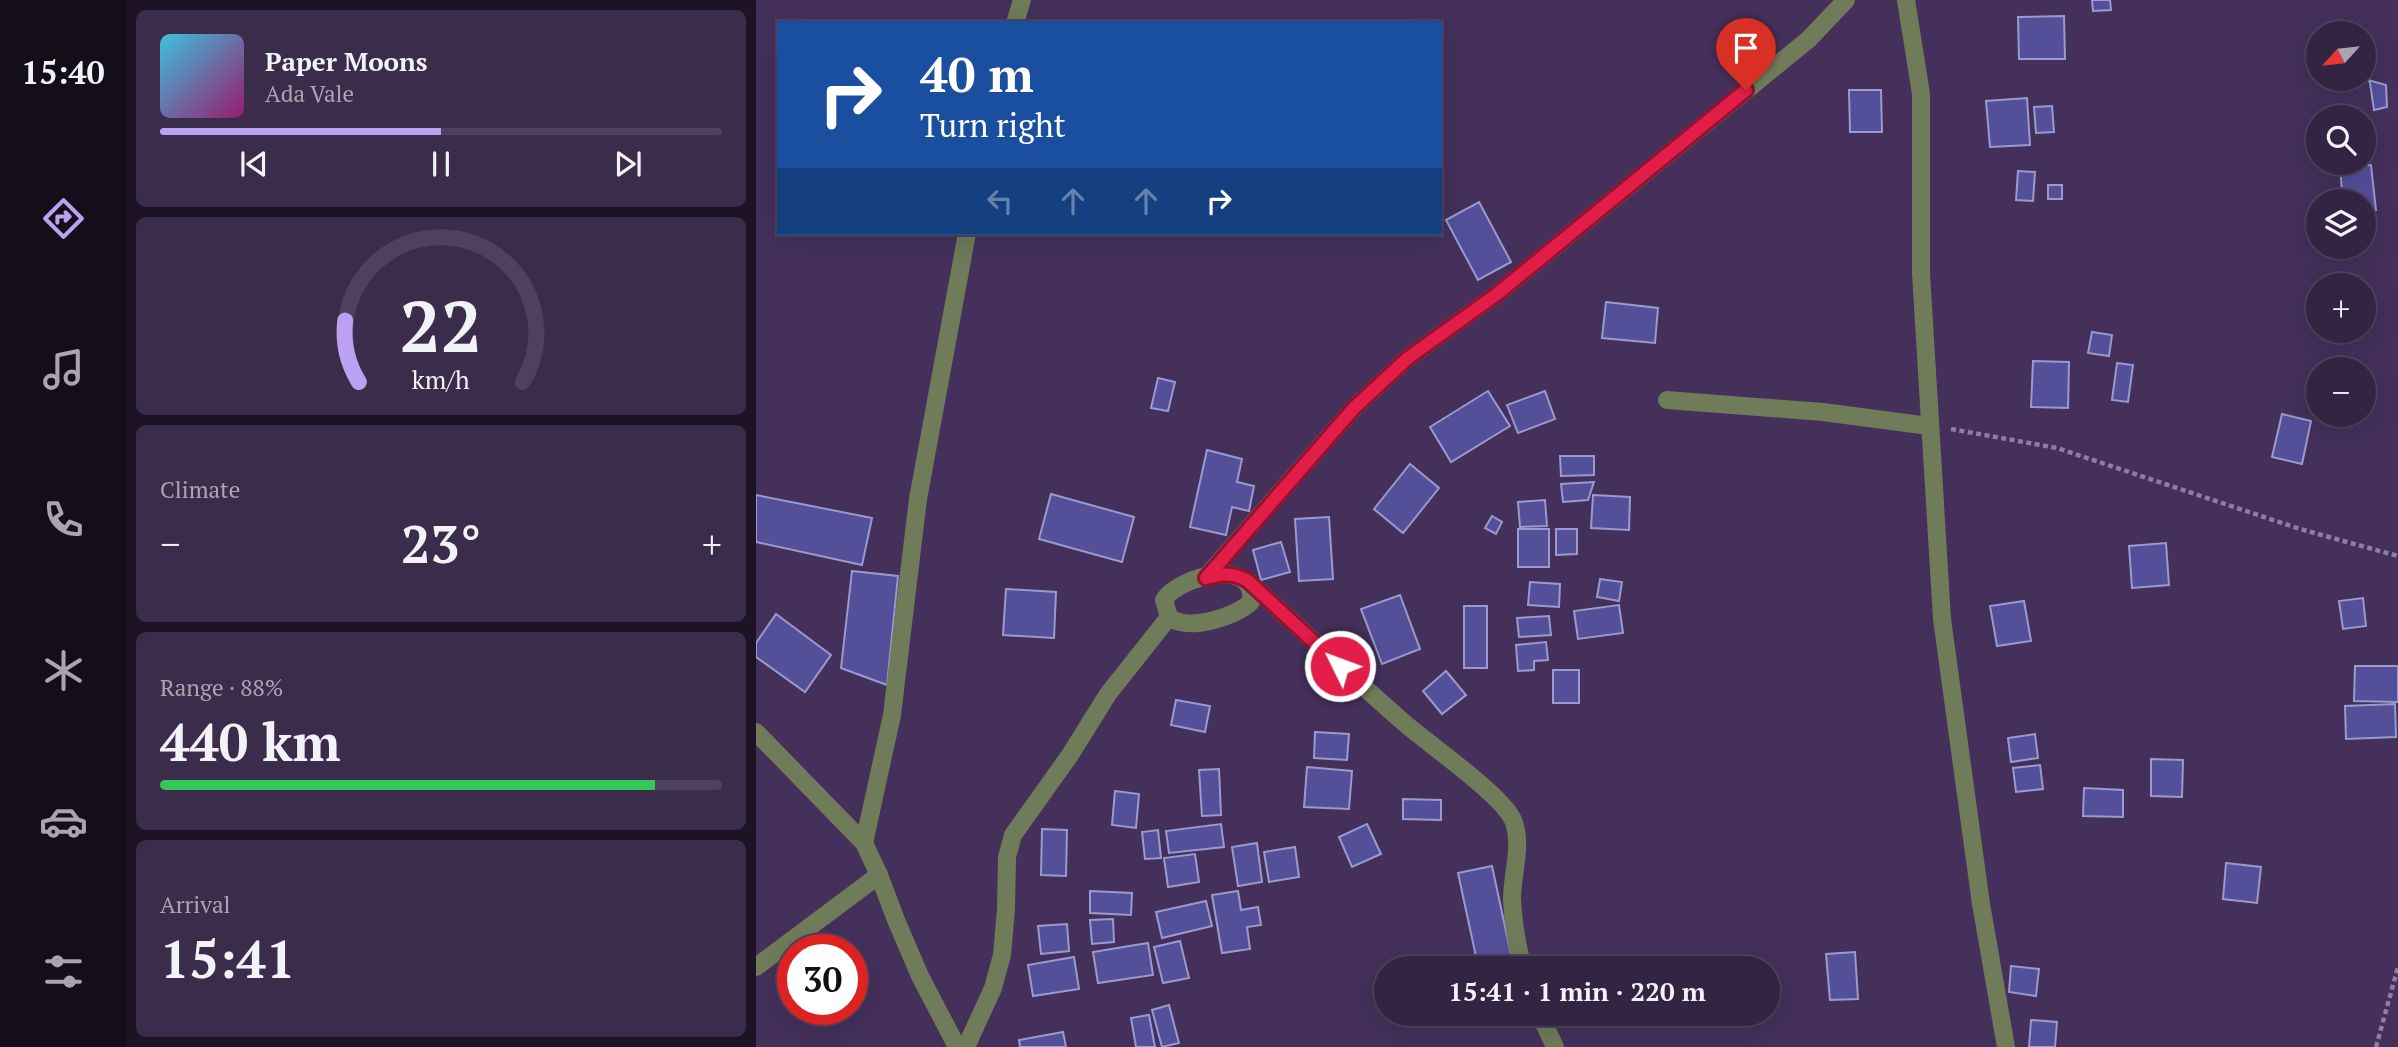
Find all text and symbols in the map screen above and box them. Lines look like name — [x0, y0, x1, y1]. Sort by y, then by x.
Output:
pin — [1716, 18, 1776, 90]
north arrow — [2306, 21, 2376, 91]
map controls — [2306, 21, 2376, 427]
icon: arrive — [1727, 29, 1765, 67]
text: 40 m — [920, 41, 1034, 106]
text: Paper Moons — [265, 44, 428, 78]
icon: right — [805, 49, 896, 140]
text: 15:40 — [21, 51, 105, 93]
text: Ada Vale — [265, 78, 354, 109]
text: Turn right — [920, 104, 1066, 146]
button: search — [2306, 105, 2376, 175]
icon: previous — [235, 145, 273, 183]
icon: pause — [422, 145, 460, 183]
icon: next — [609, 145, 647, 183]
icon: left — [981, 182, 1019, 220]
icon: ahead — [1054, 182, 1092, 220]
icon: ahead — [1127, 182, 1165, 220]
icon: right — [1200, 182, 1238, 220]
button: layers — [2306, 189, 2376, 259]
icon: directions — [39, 194, 88, 243]
button: + — [2306, 273, 2376, 343]
text: 22 — [400, 277, 482, 374]
icon: music — [39, 345, 88, 394]
button: − — [2306, 357, 2376, 427]
text: km/h — [412, 363, 470, 396]
text: Climate — [160, 474, 240, 505]
icon: phone — [39, 495, 88, 544]
text: 23° — [401, 509, 481, 578]
text: − — [160, 519, 180, 569]
text: + — [702, 519, 722, 569]
position arrow — [1303, 629, 1377, 703]
icon: climate — [39, 646, 88, 695]
text: Range · 88% — [160, 672, 283, 703]
text: 440 km — [160, 707, 341, 776]
icon: car — [39, 797, 88, 846]
text: Arrival — [160, 889, 231, 920]
text: 15:41 — [160, 924, 295, 993]
speed limit sign: 30 — [777, 934, 868, 1025]
icon: filters — [39, 947, 88, 996]
text: 15:41 · 1 min · 220 m — [1448, 974, 1706, 1008]

